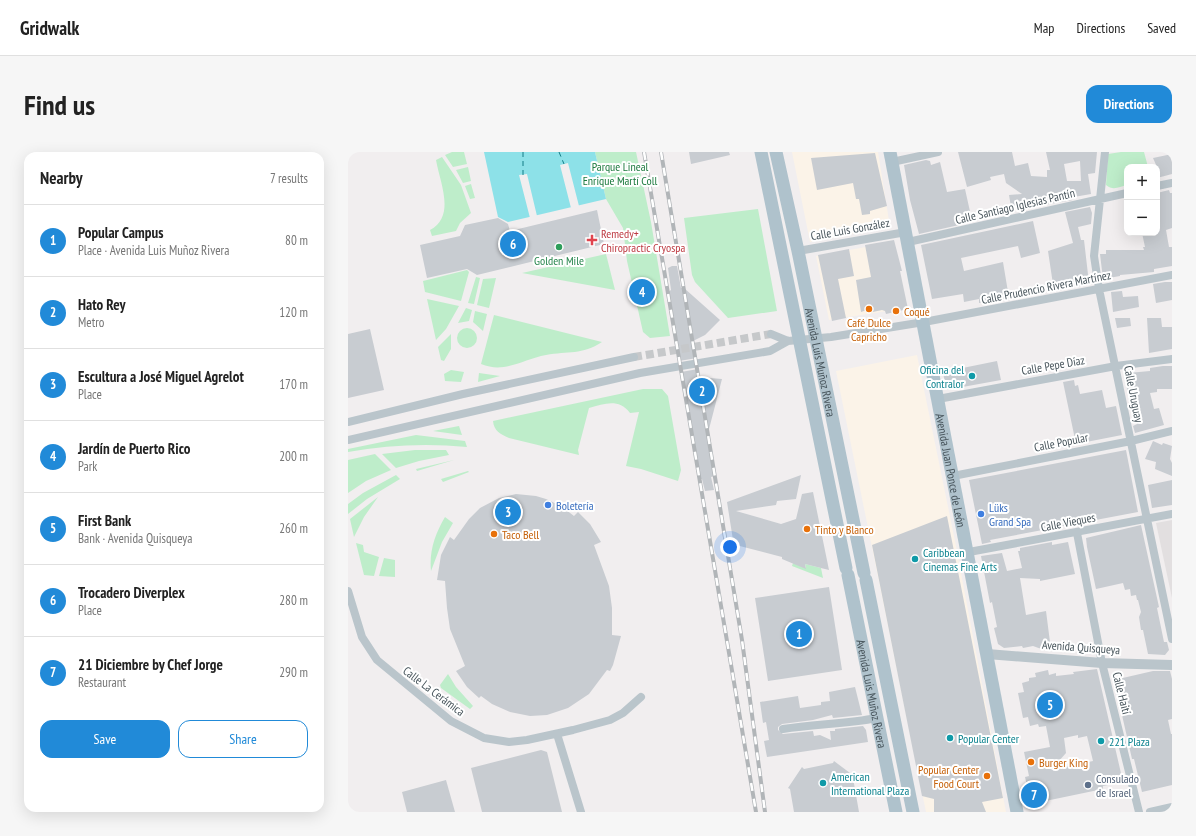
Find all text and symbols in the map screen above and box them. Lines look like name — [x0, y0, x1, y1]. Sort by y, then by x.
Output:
text: Gridwalk — [20, 16, 79, 40]
text: Map — [1034, 19, 1054, 37]
text: Directions — [1076, 19, 1125, 37]
text: Saved — [1147, 19, 1176, 37]
button: Directions — [1086, 85, 1172, 123]
text: Find us — [24, 86, 95, 123]
park label: Parque Lineal Enrique Martí Coll — [583, 159, 658, 188]
map controls — [1124, 164, 1160, 236]
button: + — [1124, 164, 1160, 200]
text: Nearby — [40, 167, 83, 189]
text: 7 results — [270, 170, 308, 187]
street label: Calle Santiago Iglesias Pantín — [954, 185, 1076, 227]
button: − — [1124, 200, 1160, 236]
street label: Calle Luis González — [809, 215, 891, 243]
text: Popular Campus — [78, 223, 163, 242]
place label: Remedy+ Chiropractic Cryospa — [601, 226, 686, 255]
pin: 6 — [500, 229, 526, 259]
text: 1 — [50, 232, 56, 249]
text: 80 m — [285, 232, 308, 249]
marker: Remedy+ Chiropractic Cryospa — [586, 234, 598, 246]
text: Place · Avenida Luis Muñoz Rivera — [78, 242, 229, 259]
marker: Golden Mile — [554, 242, 564, 252]
place label: Golden Mile — [534, 253, 584, 268]
street label: Calle Prudencio Rivera Martínez — [980, 267, 1112, 307]
pin: 4 — [629, 277, 655, 307]
text: Hato Rey — [78, 295, 126, 314]
text: 2 — [50, 304, 56, 321]
text: 120 m — [279, 304, 308, 321]
marker: Café Dulce Capricho — [864, 304, 874, 314]
place label: Coqué — [904, 304, 930, 319]
marker: Coqué — [891, 306, 901, 316]
street label: Avenida Luis Muñoz Rivera — [802, 307, 839, 418]
text: Metro — [78, 314, 104, 331]
place label: Café Dulce Capricho — [847, 315, 891, 344]
street label: Calle Pepe Díaz — [1020, 352, 1086, 378]
place label: Oficina del Contralor — [920, 362, 965, 391]
street label: Calle Uruguay — [1121, 364, 1147, 424]
text: Escultura a José Miguel Agrelot — [78, 367, 244, 386]
marker: Oficina del Contralor — [967, 371, 977, 381]
text: 3 — [50, 376, 56, 393]
text: 170 m — [279, 376, 308, 393]
pin: 2 — [689, 376, 715, 406]
text: Place — [78, 386, 102, 403]
street label: Avenida Juan Ponce de León — [933, 412, 970, 528]
street label: Calle Popular — [1033, 429, 1090, 455]
text: Jardín de Puerto Rico — [78, 439, 190, 458]
text: 4 — [50, 448, 56, 465]
text: 200 m — [279, 448, 308, 465]
text: Park — [78, 458, 97, 475]
pin: 3 — [495, 497, 521, 527]
place label: Boletería — [556, 498, 594, 513]
marker: Boletería — [543, 500, 553, 510]
place label: Lüks Grand Spa — [989, 500, 1031, 529]
marker: Lüks Grand Spa — [976, 509, 986, 519]
street label: Calle Vieques — [1039, 509, 1097, 535]
text: First Bank — [78, 511, 131, 530]
text: 5 — [50, 520, 56, 537]
text: 260 m — [279, 520, 308, 537]
place label: Tinto y Blanco — [815, 522, 874, 537]
marker: Tinto y Blanco — [802, 524, 812, 534]
place label: Taco Bell — [502, 527, 539, 542]
marker: Taco Bell — [489, 529, 499, 539]
text: Bank · Avenida Quisqueya — [78, 530, 192, 547]
your location — [720, 537, 740, 557]
place label: Caribbean Cinemas Fine Arts — [923, 545, 997, 574]
marker: Caribbean Cinemas Fine Arts — [910, 554, 920, 564]
text: Trocadero Diverplex — [78, 583, 185, 602]
text: 6 — [50, 592, 56, 609]
text: 280 m — [279, 592, 308, 609]
text: Place — [78, 602, 102, 619]
pin: 1 — [786, 619, 812, 649]
street label: Avenida Quisqueya — [1041, 637, 1121, 657]
street label: Avenida Luis Muñoz Rivera — [854, 638, 890, 749]
text: 21 Diciembre by Chef Jorge — [78, 655, 223, 674]
street label: Calle La Cerámica — [400, 663, 468, 719]
text: 7 — [50, 664, 56, 681]
text: 290 m — [279, 664, 308, 681]
street label: Calle Haití — [1110, 670, 1135, 716]
text: Restaurant — [78, 674, 126, 691]
pin: 5 — [1037, 690, 1063, 720]
button: Save — [40, 720, 170, 758]
button: Share — [178, 720, 308, 758]
place label: Popular Center — [958, 731, 1020, 746]
marker: Popular Center — [945, 733, 955, 743]
place label: 221 Plaza — [1109, 734, 1150, 749]
marker: 221 Plaza — [1096, 736, 1106, 746]
place label: Burger King — [1039, 755, 1088, 770]
marker: Burger King — [1026, 757, 1036, 767]
place label: Popular Center Food Court — [918, 762, 980, 791]
place label: American International Plaza — [831, 769, 909, 798]
marker: Popular Center Food Court — [982, 771, 992, 781]
place label: Consulado de Israel — [1096, 771, 1139, 800]
marker: American International Plaza — [818, 778, 828, 788]
pin: 7 — [1021, 780, 1047, 810]
marker: Consulado de Israel — [1083, 780, 1093, 790]

